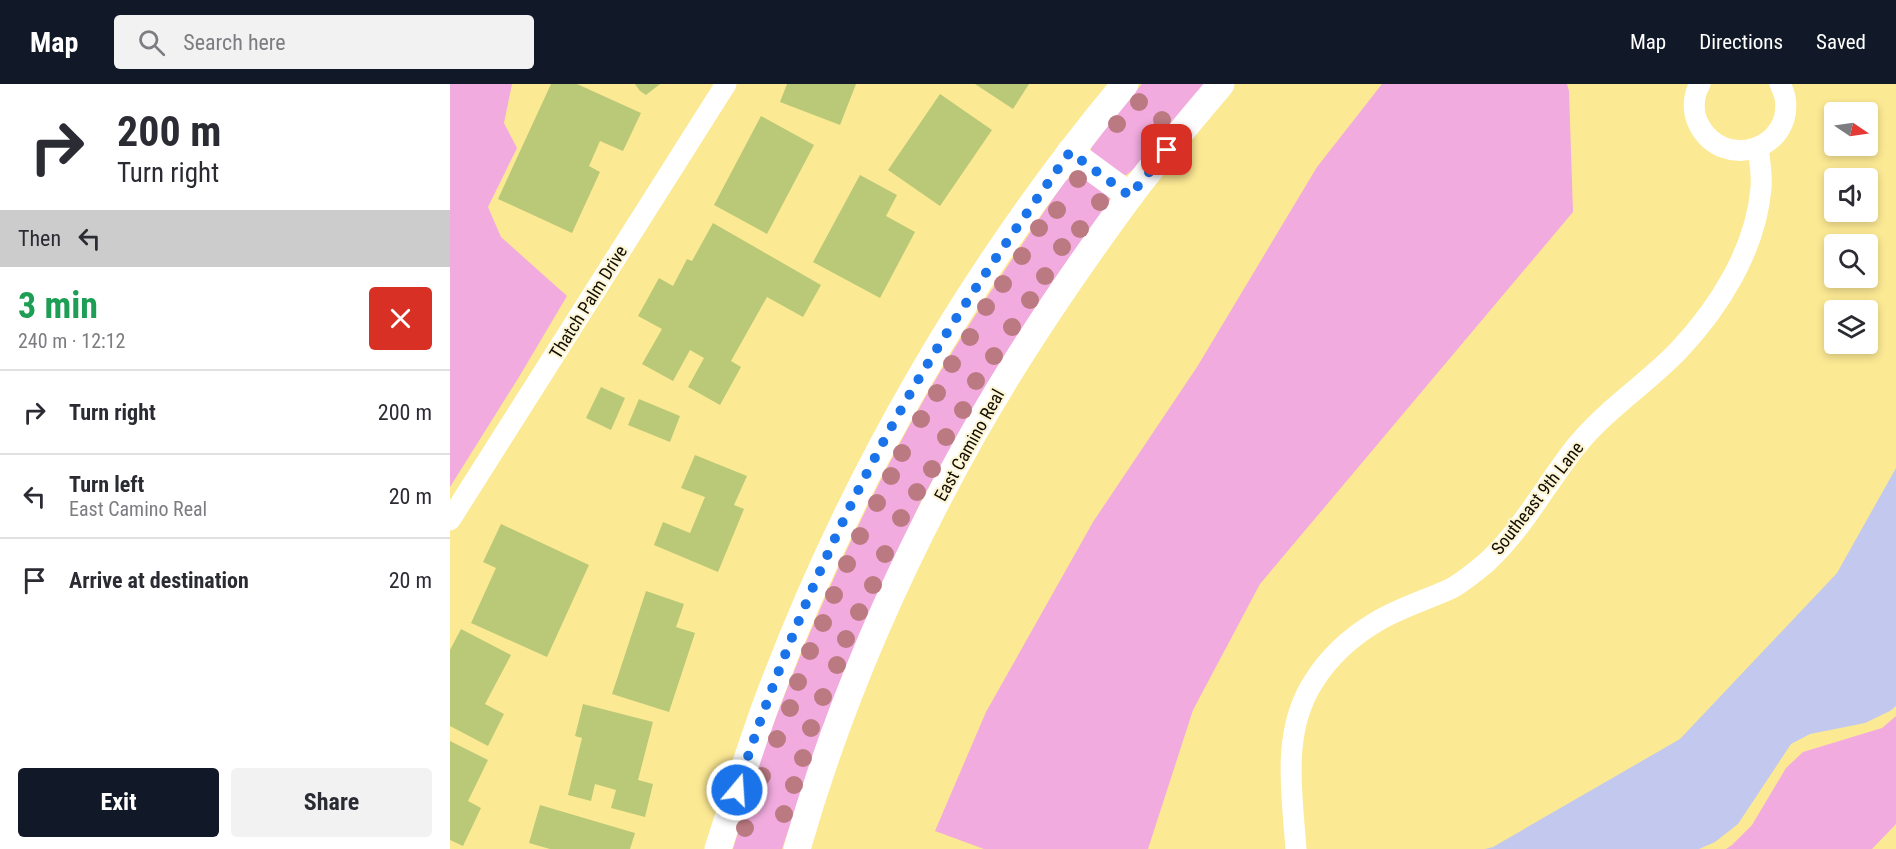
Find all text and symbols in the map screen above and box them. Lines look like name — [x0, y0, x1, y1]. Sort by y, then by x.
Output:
search box — [114, 15, 534, 69]
text: Map — [30, 26, 78, 59]
icon: search — [135, 26, 168, 59]
text: Search here — [183, 30, 286, 55]
text: Map — [1630, 30, 1666, 54]
text: Directions — [1699, 30, 1783, 54]
text: Saved — [1816, 30, 1866, 54]
north arrow — [1824, 102, 1878, 156]
map controls — [1824, 102, 1878, 354]
text: 200 m — [117, 107, 222, 156]
icon: right — [18, 108, 96, 186]
pin — [1141, 124, 1192, 175]
icon: arrive — [1150, 133, 1183, 166]
text: Turn right — [117, 157, 219, 189]
button: sound — [1824, 168, 1878, 222]
icon: left — [73, 222, 106, 255]
text: Then — [18, 226, 61, 251]
button: search — [1824, 234, 1878, 288]
street label: Thatch Palm Drive — [545, 242, 631, 362]
text: 3 min — [18, 285, 98, 327]
button: close — [369, 287, 432, 350]
button: layers — [1824, 300, 1878, 354]
text: 240 m · 12:12 — [18, 329, 125, 353]
street label: East Camino Real — [930, 386, 1008, 504]
icon: right — [18, 396, 51, 429]
text: Turn right — [69, 400, 156, 425]
text: 200 m — [378, 400, 432, 425]
street label: Southeast 9th Lane — [1486, 437, 1588, 559]
text: Turn left — [69, 472, 144, 497]
icon: left — [18, 480, 51, 513]
text: 20 m — [389, 484, 432, 509]
text: East Camino Real — [69, 497, 207, 521]
icon: arrive — [18, 564, 51, 597]
text: Arrive at destination — [69, 568, 249, 593]
text: 20 m — [389, 568, 432, 593]
position arrow — [705, 758, 769, 822]
button: Exit — [18, 768, 219, 837]
button: Share — [231, 768, 432, 837]

